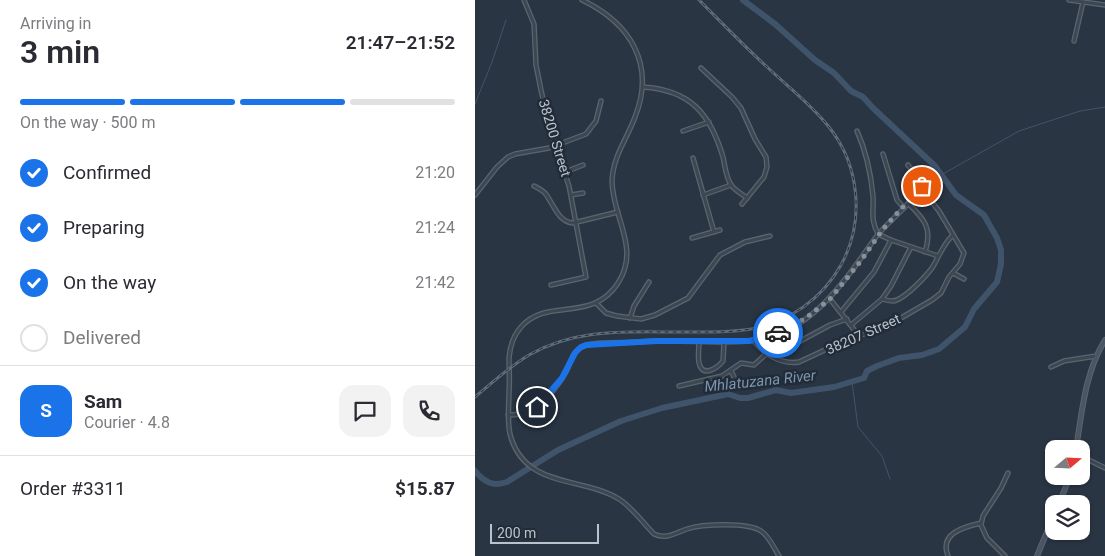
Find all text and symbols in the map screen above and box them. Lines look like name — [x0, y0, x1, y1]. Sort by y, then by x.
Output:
text: Arriving in — [20, 14, 91, 33]
text: 21:47–21:52 — [346, 31, 455, 54]
text: 3 min — [20, 33, 100, 71]
street label: 38200 Street — [536, 98, 574, 179]
text: On the way · 500 m — [20, 113, 156, 132]
icon: check — [20, 159, 48, 187]
text: Confirmed — [63, 161, 151, 184]
text: 21:20 — [415, 163, 455, 182]
pin — [901, 165, 943, 207]
icon: bag — [908, 172, 936, 200]
icon: check — [20, 214, 48, 242]
text: Preparing — [63, 216, 145, 239]
text: 21:24 — [415, 218, 455, 237]
icon: check — [20, 269, 48, 297]
text: On the way — [63, 271, 156, 294]
text: 21:42 — [415, 273, 455, 292]
courier — [753, 308, 803, 358]
street label: 38207 Street — [823, 310, 903, 358]
icon: car — [764, 319, 792, 347]
text: Delivered — [63, 326, 141, 349]
water label: Mhlatuzana River — [703, 366, 818, 396]
button: chat — [339, 385, 391, 437]
button: phone — [403, 385, 455, 437]
pin — [516, 386, 558, 428]
text: Sam — [84, 390, 122, 413]
icon: home — [523, 393, 551, 421]
text: S — [40, 399, 52, 422]
text: Courier · 4.8 — [84, 413, 170, 432]
north arrow — [1045, 440, 1090, 485]
map controls — [1045, 440, 1090, 540]
text: Order #3311 — [20, 477, 126, 500]
text: $15.87 — [395, 477, 455, 500]
button: layers — [1045, 495, 1090, 540]
scale bar — [490, 521, 599, 544]
text: 200 m — [497, 525, 536, 541]

